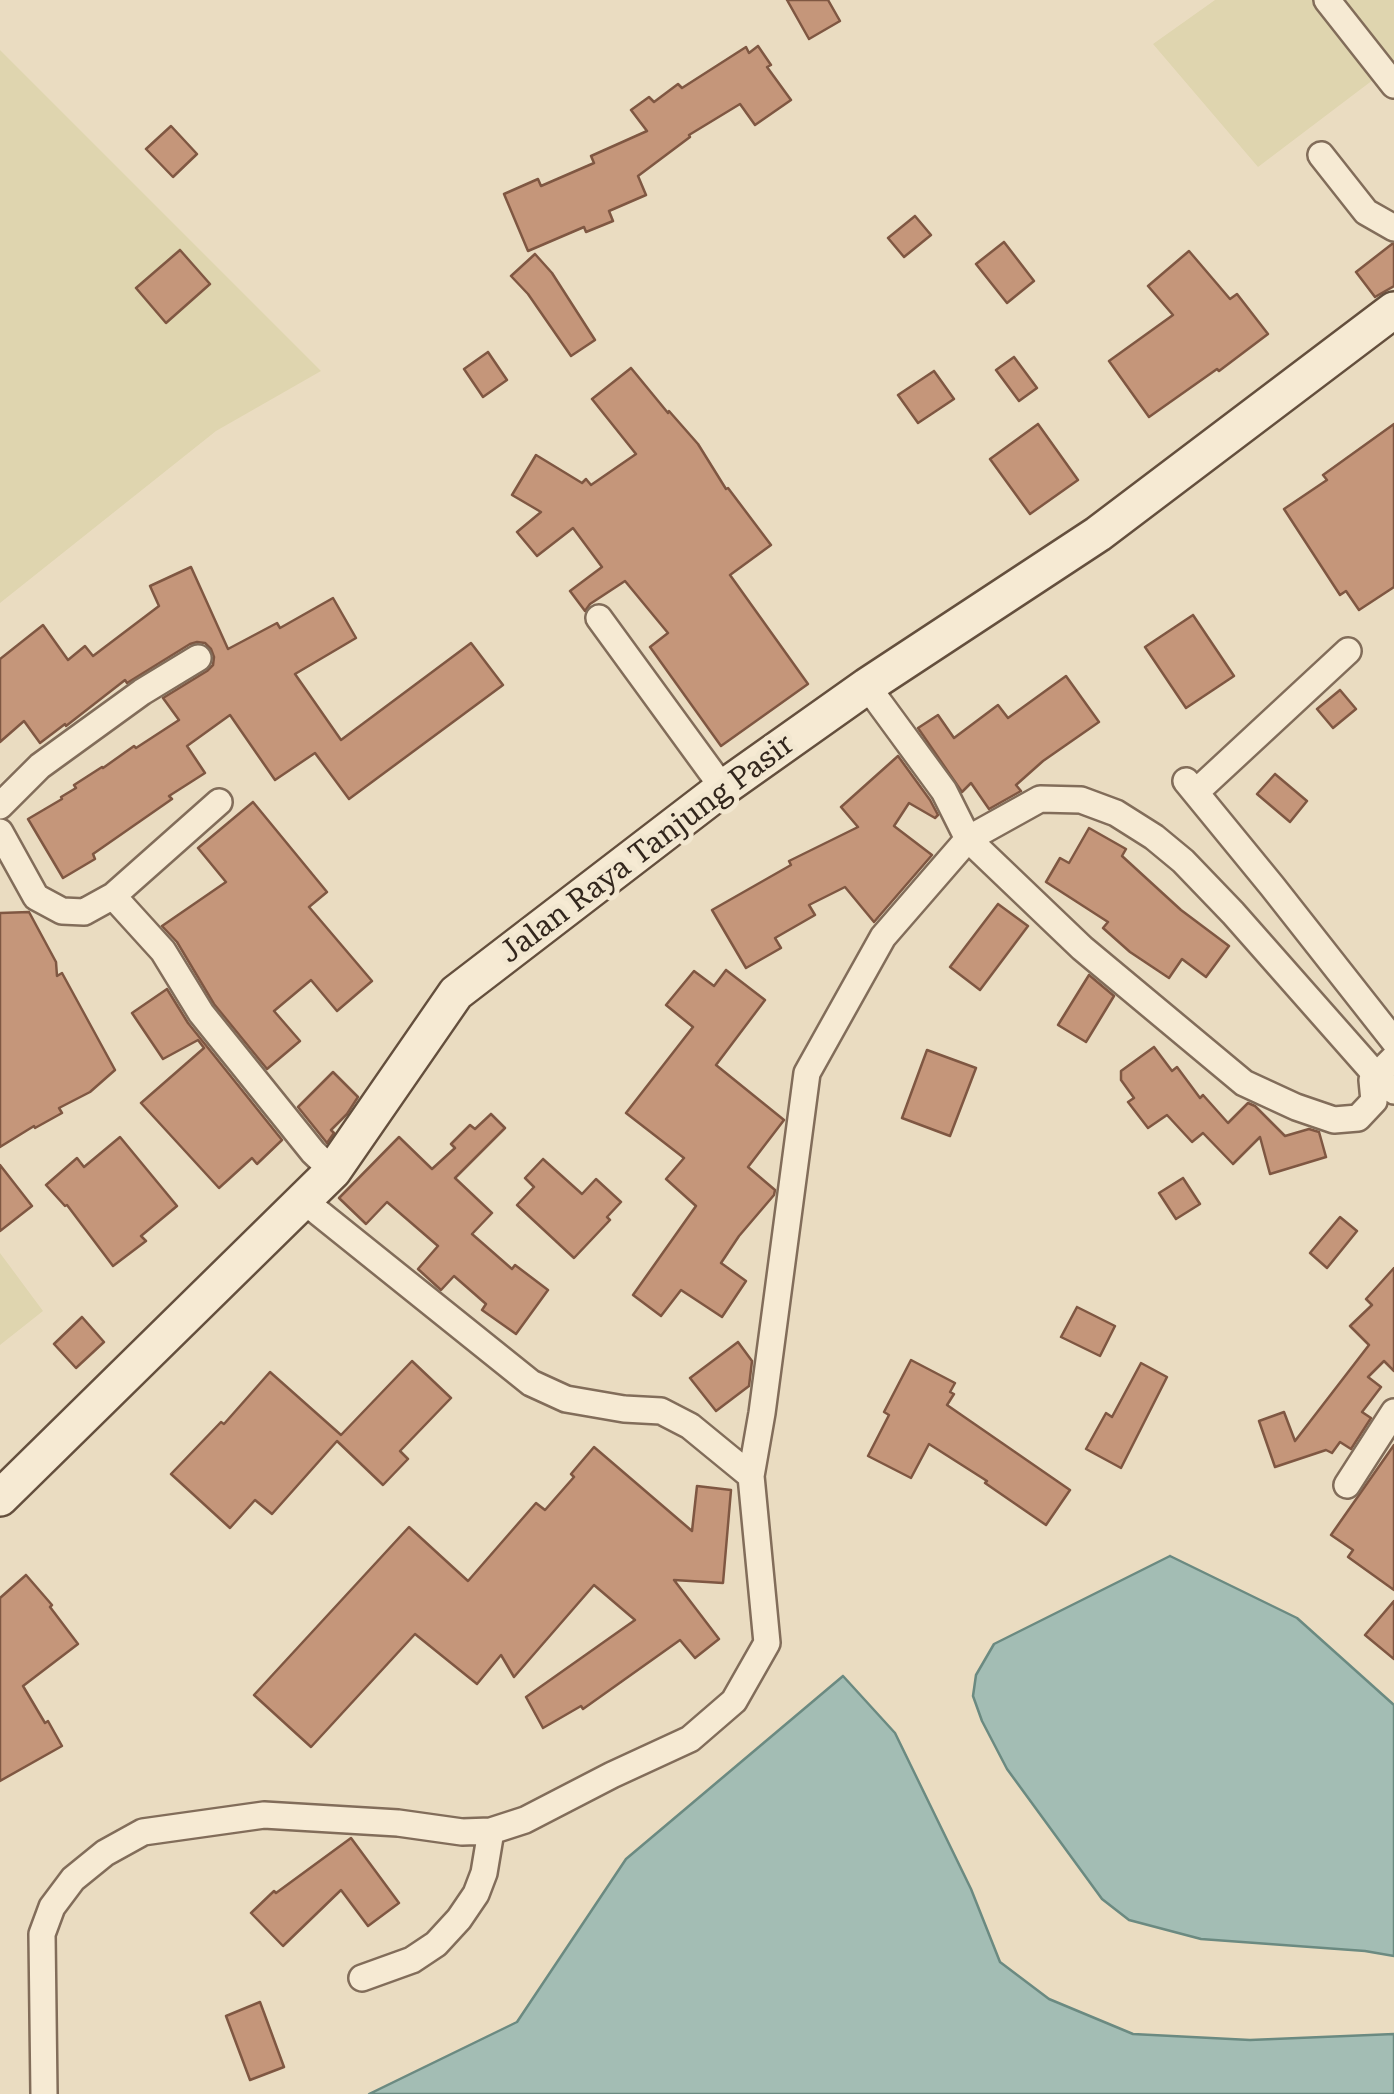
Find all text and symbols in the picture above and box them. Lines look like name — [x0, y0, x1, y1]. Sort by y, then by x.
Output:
street label: Jalan Raya Tanjung Pasir — [493, 727, 801, 971]

